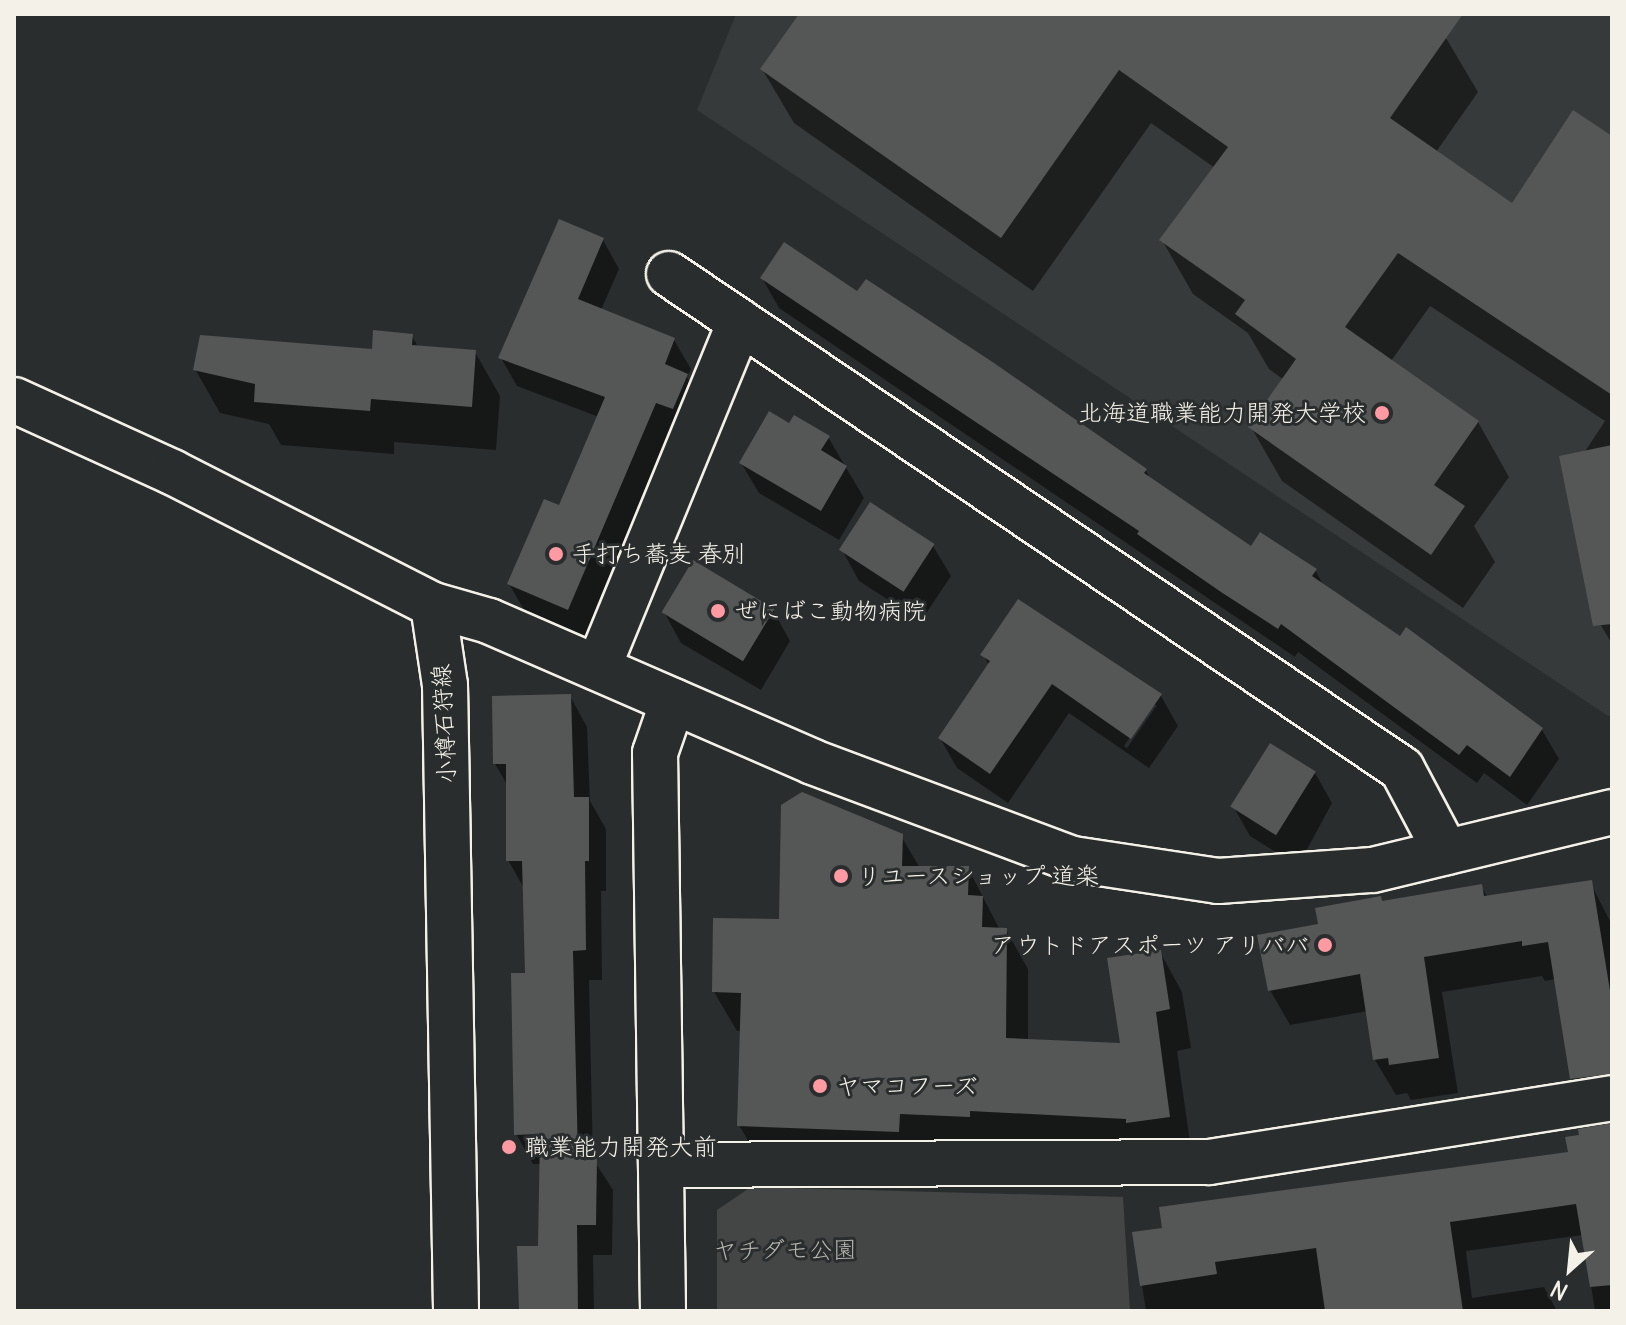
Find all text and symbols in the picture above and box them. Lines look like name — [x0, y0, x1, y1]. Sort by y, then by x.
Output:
place label: 北海道職業能力開発大学校 — [1078, 399, 1366, 427]
marker: 北海道職業能力開発大学校 — [1373, 404, 1391, 422]
place label: 手打ち蕎麦 春別 — [572, 540, 746, 568]
marker: 手打ち蕎麦 春別 — [547, 545, 565, 563]
place label: ぜにばこ動物病院 — [734, 597, 926, 625]
marker: ぜにばこ動物病院 — [709, 602, 727, 620]
street label: 小樽石狩線 — [426, 663, 462, 785]
place label: リユースショップ 道楽 — [857, 862, 1102, 890]
marker: リユースショップ 道楽 — [832, 867, 850, 885]
place label: アウトドアスポーツ アリババ — [991, 931, 1309, 959]
marker: アウトドアスポーツ アリババ — [1316, 936, 1334, 954]
place label: ヤマコフーズ — [836, 1072, 980, 1100]
marker: ヤマコフーズ — [811, 1077, 829, 1095]
place label: 職業能力開発大前 — [525, 1133, 717, 1161]
marker: 職業能力開発大前 — [500, 1138, 518, 1156]
north arrow — [1530, 1229, 1610, 1309]
park label: ヤチダモ公園 — [713, 1236, 857, 1264]
text: N — [1546, 1274, 1572, 1306]

